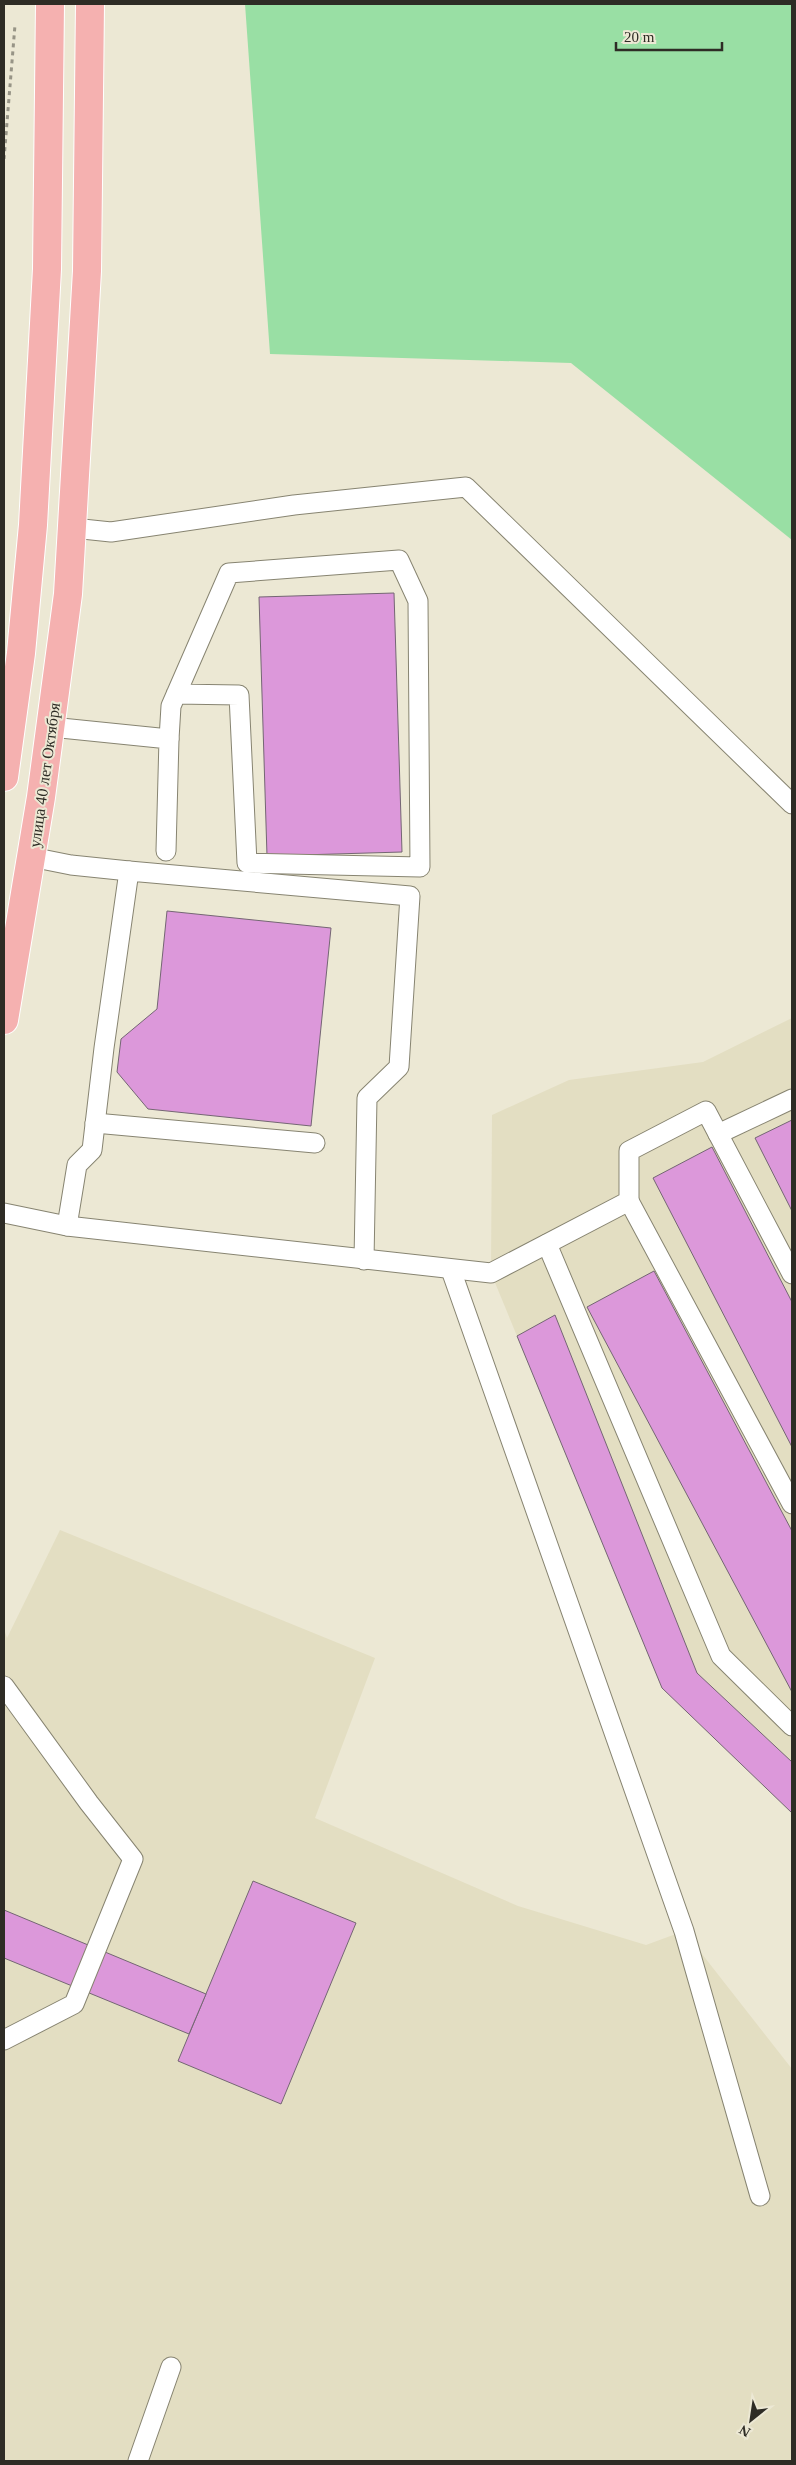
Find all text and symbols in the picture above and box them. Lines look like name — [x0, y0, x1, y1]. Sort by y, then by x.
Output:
scale bar — [616, 20, 722, 52]
text: 20 m — [624, 29, 655, 45]
street label: улица 40 лет Октября — [26, 701, 64, 849]
north arrow — [726, 2395, 776, 2445]
text: N — [737, 2422, 753, 2440]

